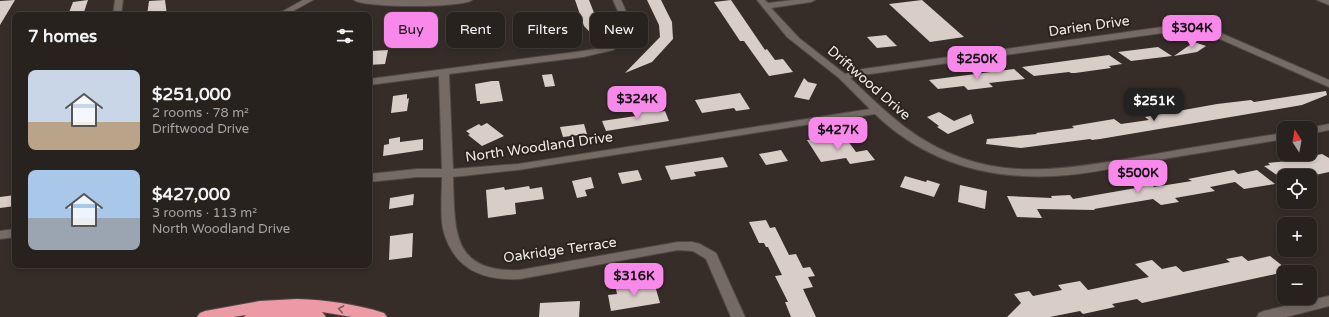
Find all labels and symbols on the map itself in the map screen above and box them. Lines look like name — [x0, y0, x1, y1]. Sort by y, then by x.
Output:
street label: Darien Drive — [1047, 12, 1131, 40]
pin: $304K — [1164, 15, 1220, 49]
street label: Driftwood Drive — [824, 42, 914, 124]
pin: $250K — [949, 46, 1005, 80]
pin: $324K — [609, 86, 665, 120]
pin: $251K — [1126, 88, 1182, 122]
pin: $427K — [810, 117, 866, 151]
north arrow — [1277, 121, 1317, 161]
street label: North Woodland Drive — [464, 128, 614, 166]
pin: $500K — [1110, 160, 1166, 194]
street label: Oakridge Terrace — [502, 234, 618, 266]
pin: $316K — [606, 263, 662, 297]
one-way arrow — [338, 305, 344, 313]

